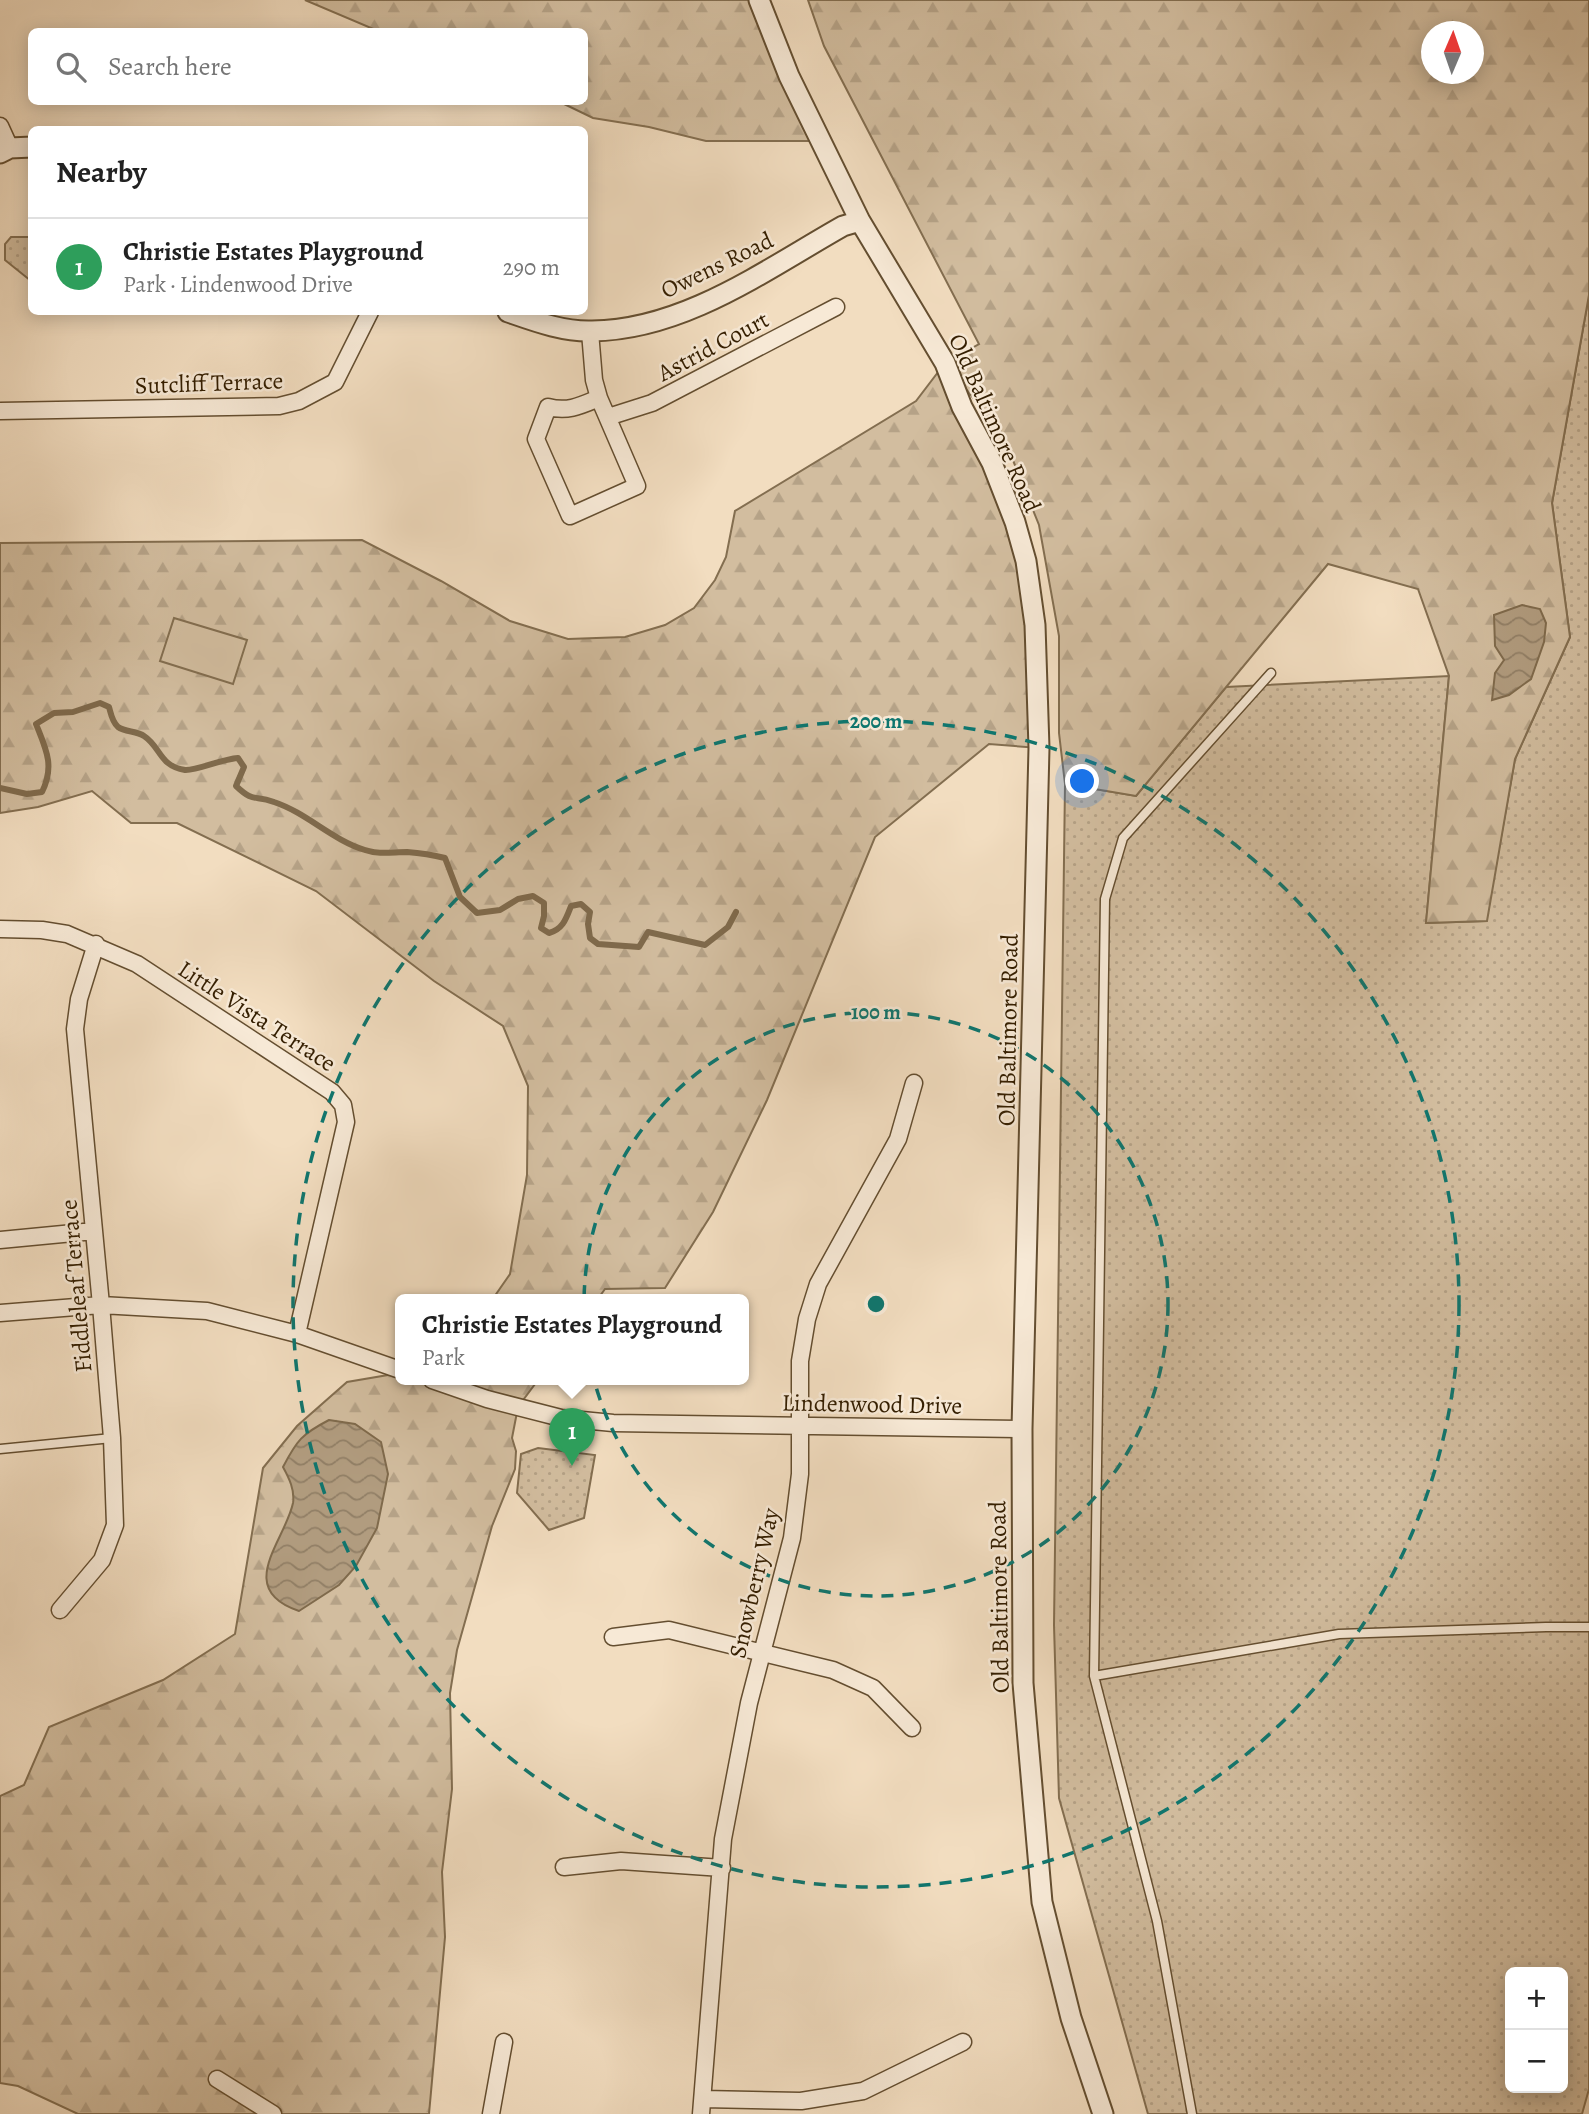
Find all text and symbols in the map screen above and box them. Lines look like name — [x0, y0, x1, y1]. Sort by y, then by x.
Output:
north arrow — [1421, 21, 1484, 84]
search box — [28, 28, 588, 105]
icon: search — [52, 48, 90, 86]
text: Search here — [108, 49, 232, 84]
text: Nearby — [56, 152, 147, 192]
street label: Owens Road — [655, 224, 779, 306]
text: Christie Estates Playground — [123, 234, 423, 269]
text: 1 — [75, 252, 83, 283]
text: 290 m — [503, 252, 560, 283]
text: Park · Lindenwood Drive — [123, 269, 353, 300]
street label: Astrid Court — [651, 303, 774, 389]
street label: Old Baltimore Road — [941, 329, 1049, 518]
street label: Sutcliff Terrace — [134, 364, 284, 402]
text: 200 m — [850, 707, 903, 735]
your location — [1065, 764, 1099, 798]
street label: Old Baltimore Road — [990, 933, 1026, 1127]
street label: Little Vista Terrace — [172, 953, 342, 1079]
text: 100 m — [851, 998, 901, 1026]
street label: Fiddleleaf Terrace — [52, 1198, 100, 1374]
centre of rings — [864, 1292, 888, 1316]
popup — [395, 1294, 749, 1385]
text: Christie Estates Playground — [422, 1307, 722, 1342]
text: Park — [422, 1342, 465, 1373]
street label: Lindenwood Drive — [782, 1386, 962, 1422]
pin: 1 — [549, 1408, 595, 1466]
street label: Old Baltimore Road — [981, 1500, 1017, 1694]
street label: Snowberry Way — [721, 1505, 787, 1661]
map controls — [1505, 1967, 1568, 2093]
button: + — [1505, 1967, 1568, 2030]
button: − — [1505, 2030, 1568, 2093]

